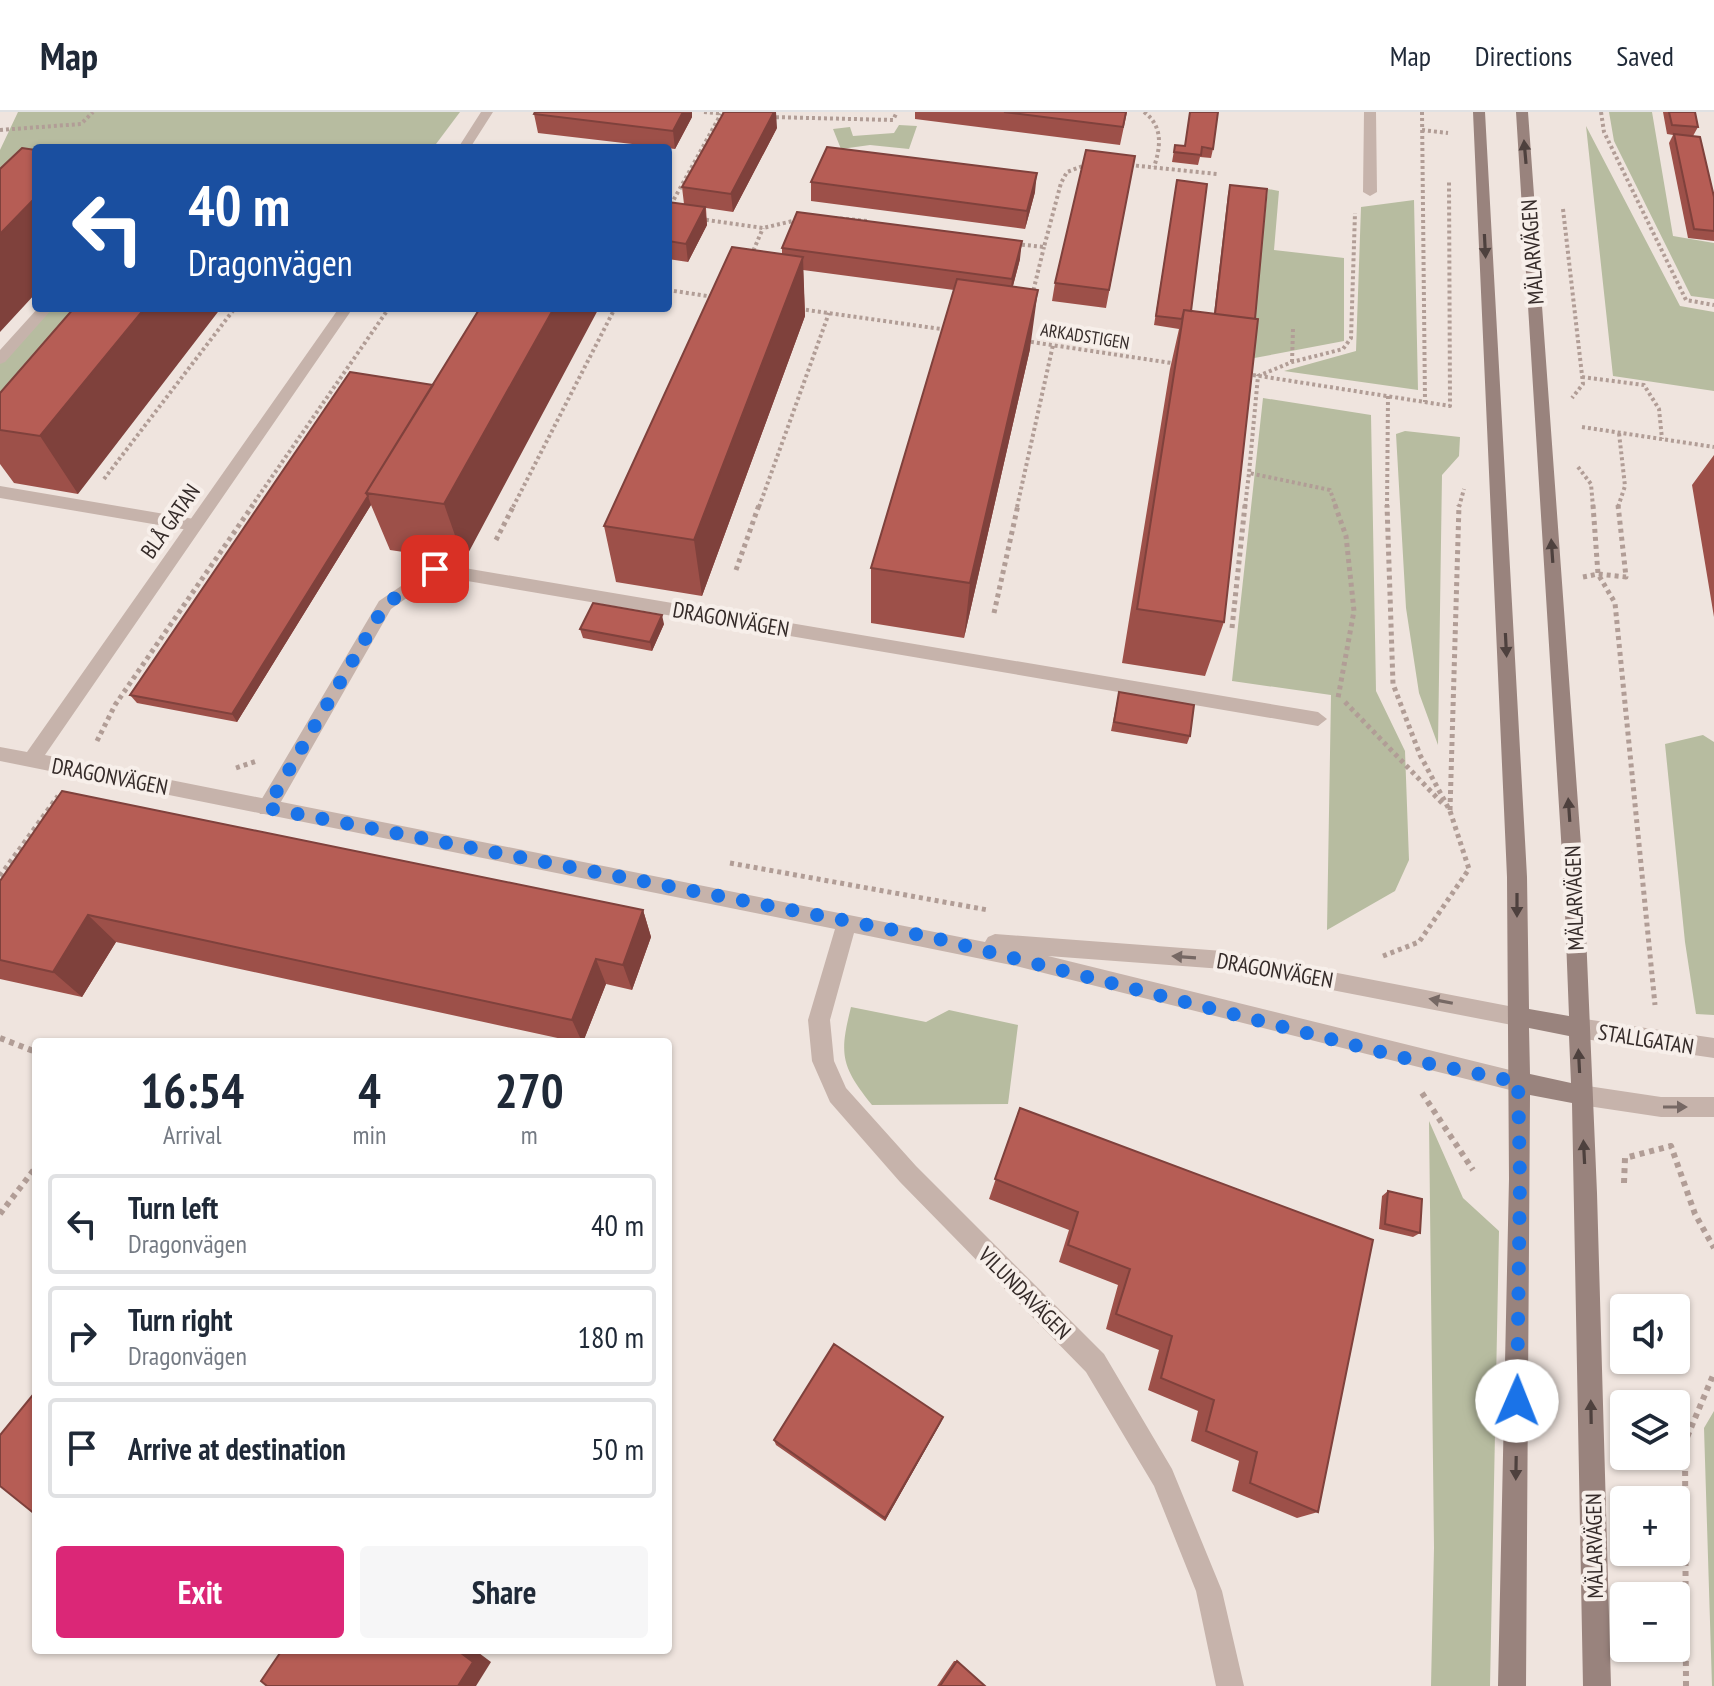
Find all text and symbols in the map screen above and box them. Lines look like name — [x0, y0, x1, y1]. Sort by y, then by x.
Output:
text: Map — [40, 31, 98, 80]
text: Map — [1390, 37, 1431, 74]
text: Directions — [1475, 37, 1572, 74]
text: Saved — [1616, 37, 1674, 74]
one-way arrow — [1518, 139, 1531, 164]
text: 40 m — [188, 169, 290, 241]
icon: left — [56, 176, 160, 280]
street label: MÄLARVÄGEN — [1514, 199, 1550, 305]
one-way arrow — [1479, 234, 1492, 259]
text: Dragonvägen — [188, 239, 353, 286]
street label: ARKADSTIGEN — [1039, 318, 1131, 354]
street label: BLÅ GATAN — [134, 478, 206, 564]
pin — [401, 535, 469, 603]
one-way arrow — [1545, 538, 1558, 563]
icon: arrive — [413, 547, 457, 591]
street label: DRAGONVÄGEN — [671, 595, 791, 643]
one-way arrow — [1499, 633, 1512, 658]
street label: DRAGONVÄGEN — [50, 751, 170, 801]
one-way arrow — [1562, 797, 1575, 822]
street label: MÄLARVÄGEN — [1558, 845, 1590, 951]
one-way arrow — [1511, 893, 1523, 918]
street label: DRAGONVÄGEN — [1215, 946, 1335, 994]
one-way arrow — [1171, 950, 1196, 963]
one-way arrow — [1428, 994, 1453, 1006]
street label: STALLGATAN — [1596, 1018, 1696, 1060]
one-way arrow — [1573, 1048, 1586, 1073]
text: 16:54 — [140, 1059, 244, 1121]
text: 4 — [358, 1059, 381, 1121]
text: 270 — [495, 1059, 564, 1121]
one-way arrow — [1663, 1101, 1688, 1113]
text: Arrival — [163, 1118, 222, 1151]
text: min — [352, 1118, 386, 1151]
text: m — [521, 1118, 538, 1151]
one-way arrow — [1577, 1139, 1590, 1164]
text: Turn left — [128, 1188, 218, 1227]
icon: left — [60, 1202, 104, 1246]
text: 40 m — [591, 1205, 644, 1244]
text: Dragonvägen — [128, 1227, 247, 1260]
street label: VILUNDAVÄGEN — [972, 1240, 1077, 1345]
map controls — [1610, 1294, 1690, 1662]
button: sound — [1610, 1294, 1690, 1374]
text: Turn right — [128, 1300, 232, 1339]
icon: right — [60, 1314, 104, 1358]
text: 180 m — [578, 1317, 644, 1356]
text: Dragonvägen — [128, 1339, 247, 1372]
position arrow — [1475, 1359, 1559, 1443]
button: layers — [1610, 1390, 1690, 1470]
one-way arrow — [1585, 1399, 1597, 1424]
icon: arrive — [60, 1426, 104, 1470]
text: Arrive at destination — [128, 1429, 346, 1468]
text: 50 m — [591, 1429, 644, 1468]
one-way arrow — [1509, 1456, 1522, 1481]
button: + — [1610, 1486, 1690, 1566]
street label: MÄLARVÄGEN — [1579, 1493, 1609, 1599]
button: Exit — [56, 1546, 344, 1638]
button: Share — [360, 1546, 648, 1638]
button: − — [1610, 1582, 1690, 1662]

